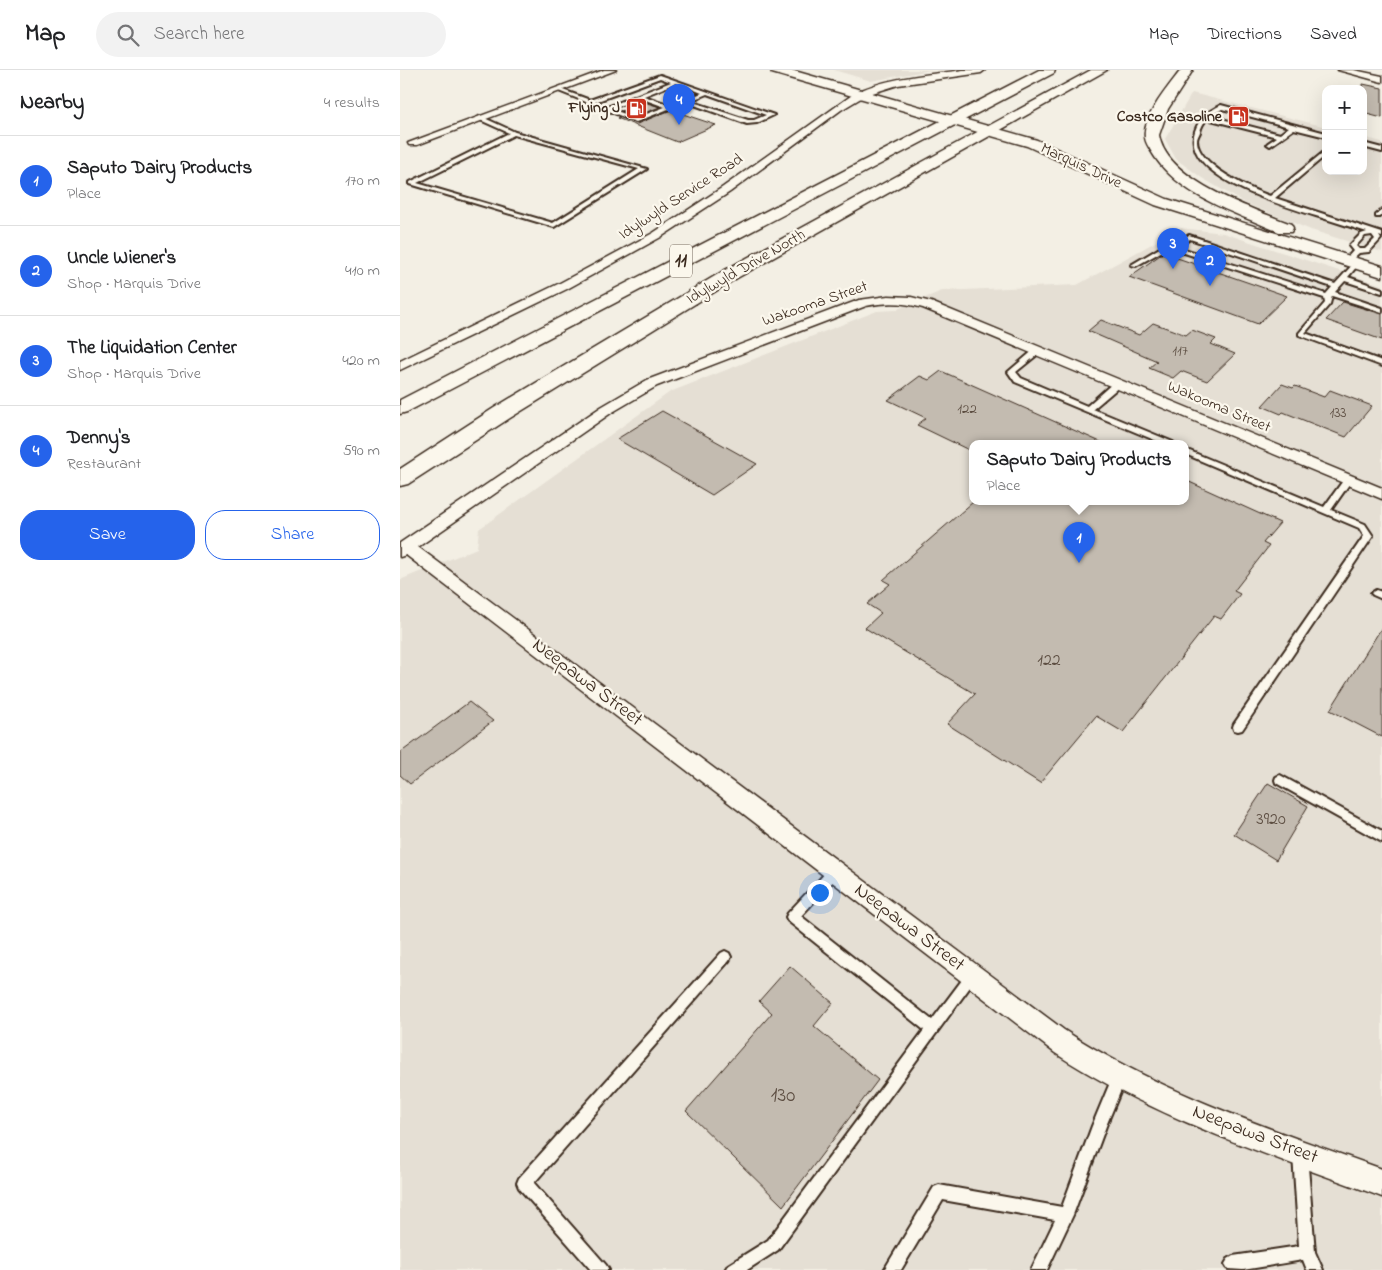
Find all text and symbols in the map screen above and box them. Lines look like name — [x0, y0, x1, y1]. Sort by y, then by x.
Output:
search box — [96, 12, 446, 57]
text: Map — [25, 17, 66, 52]
icon: search — [114, 21, 142, 49]
text: Search here — [154, 21, 245, 48]
text: Map — [1149, 22, 1179, 48]
text: Directions — [1207, 22, 1282, 48]
text: Saved — [1310, 22, 1357, 48]
pin: 4 — [663, 84, 695, 125]
map controls — [1322, 85, 1367, 175]
button: + — [1322, 85, 1367, 130]
text: Nearby — [20, 88, 84, 118]
text: 4 results — [324, 91, 380, 115]
place label: Flying J — [567, 96, 620, 121]
fuel station icon: Flying J — [624, 96, 648, 120]
place label: Costco Gasoline — [1117, 105, 1223, 129]
fuel station icon: Costco Gasoline — [1226, 105, 1250, 129]
button: − — [1322, 130, 1367, 175]
street label: Marquis Drive — [1036, 137, 1126, 196]
street label: Idylwyld Service Road — [614, 148, 748, 246]
text: Saputo Dairy Products — [67, 155, 252, 182]
text: 1 — [33, 169, 39, 193]
text: 170 m — [345, 169, 380, 193]
text: Place — [67, 182, 101, 206]
street label: Idylwyld Drive North — [682, 223, 810, 311]
pin: 3 — [1157, 228, 1189, 269]
text: Uncle Wiener's — [67, 245, 176, 272]
road number: 11 — [670, 245, 692, 278]
pin: 2 — [1194, 245, 1226, 286]
text: 2 — [32, 259, 40, 283]
text: 410 m — [345, 259, 380, 283]
text: Shop · Marquis Drive — [67, 272, 201, 296]
street label: Wakooma Street — [759, 275, 872, 333]
text: The Liquidation Center — [67, 335, 237, 362]
house number: 117 — [1172, 340, 1188, 362]
text: 3 — [33, 349, 39, 373]
text: 420 m — [342, 349, 380, 373]
text: Shop · Marquis Drive — [67, 362, 201, 386]
street label: Wakooma Street — [1164, 374, 1275, 440]
house number: 122 — [957, 398, 977, 420]
house number: 133 — [1329, 402, 1347, 424]
text: Denny's — [67, 425, 130, 452]
text: 4 — [33, 439, 39, 463]
text: 590 m — [343, 439, 380, 463]
popup — [969, 440, 1189, 505]
text: Saputo Dairy Products — [986, 447, 1172, 474]
text: Restaurant — [67, 452, 141, 476]
text: Place — [986, 474, 1020, 498]
button: Save — [20, 510, 195, 560]
button: Share — [205, 510, 380, 560]
pin: 1 — [1063, 522, 1095, 563]
street label: Neepawa Street — [525, 632, 649, 735]
house number: 122 — [1037, 648, 1061, 674]
house number: 3920 — [1256, 807, 1286, 833]
street label: Neepawa Street — [847, 877, 971, 980]
your location — [807, 880, 833, 906]
house number: 130 — [771, 1081, 795, 1111]
street label: Neepawa Street — [1188, 1098, 1322, 1172]

